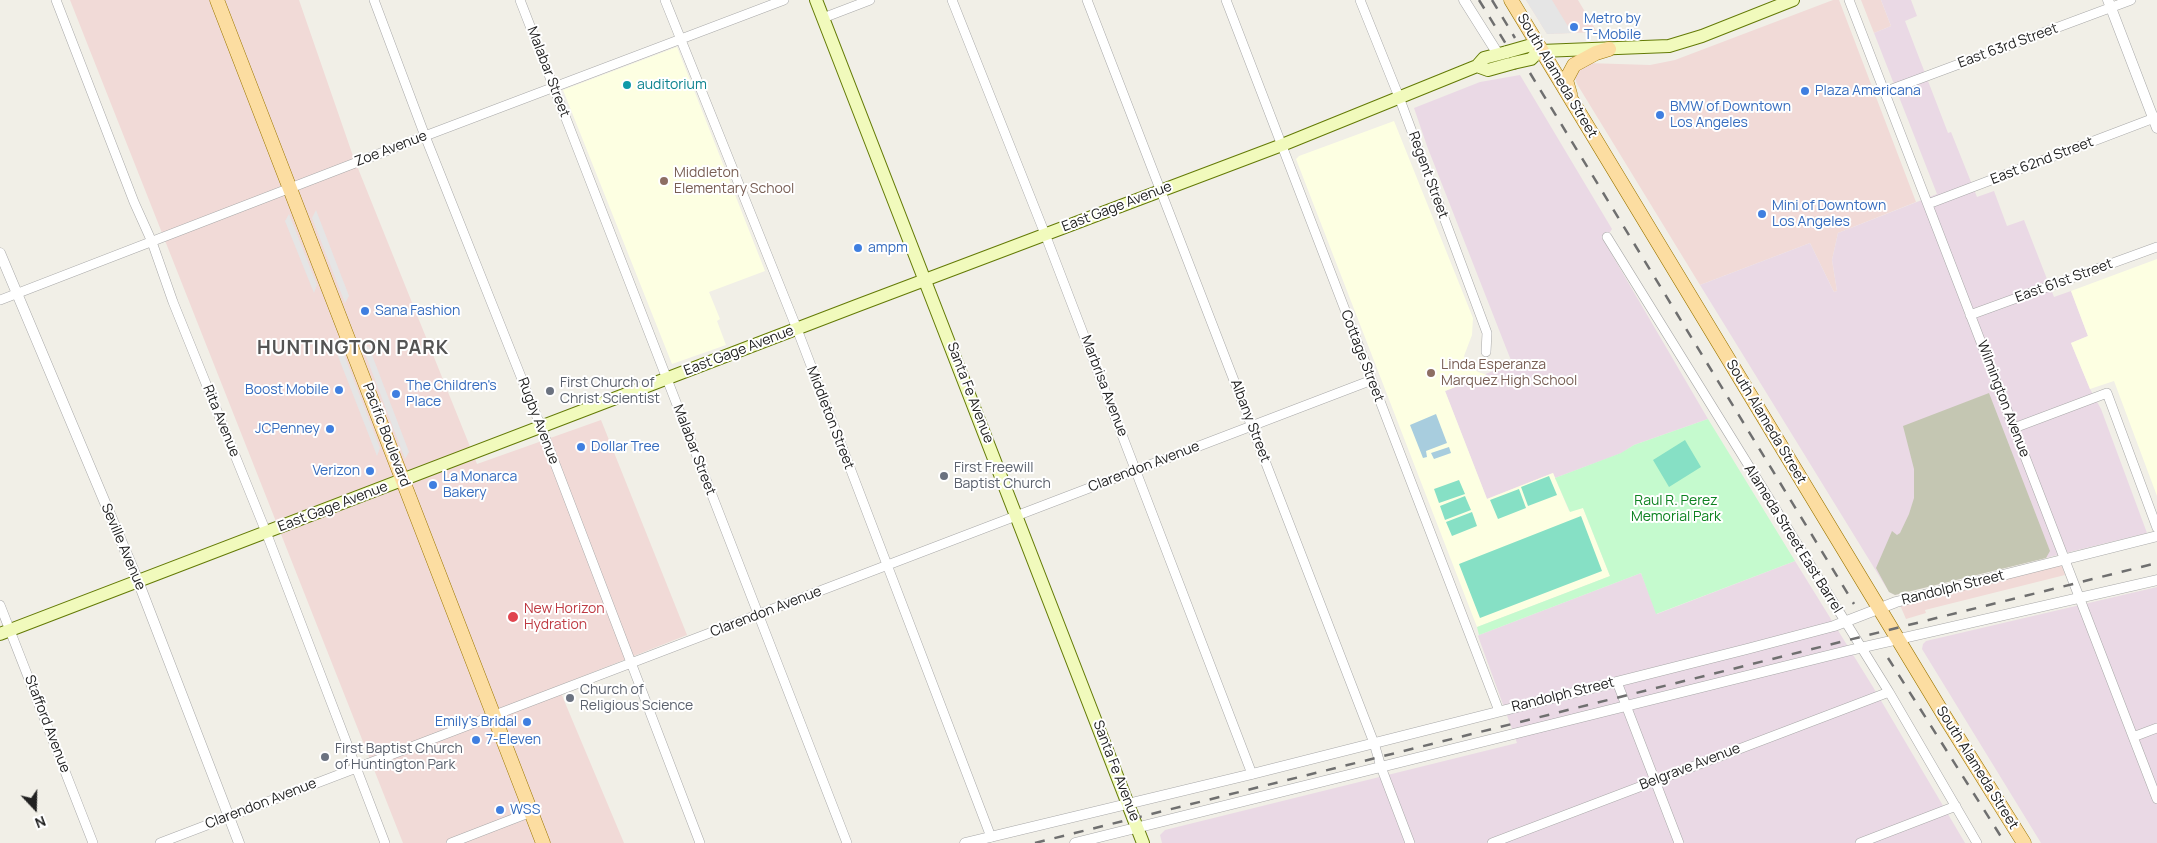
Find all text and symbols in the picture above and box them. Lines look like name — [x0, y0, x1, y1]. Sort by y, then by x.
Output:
street label: South Alameda Street — [1513, 11, 1601, 141]
place label: Metro by T-Mobile — [1584, 11, 1641, 44]
street label: East 63rd Street — [1956, 20, 2060, 72]
marker: Metro by T-Mobile — [1568, 21, 1580, 33]
street label: Malabar Street — [523, 24, 573, 120]
place label: auditorium — [637, 77, 707, 93]
marker: auditorium — [621, 79, 633, 91]
place label: Plaza Americana — [1815, 83, 1921, 99]
marker: Plaza Americana — [1799, 85, 1811, 97]
place label: BMW of Downtown Los Angeles — [1670, 99, 1791, 132]
marker: BMW of Downtown Los Angeles — [1654, 109, 1666, 121]
street label: Zoe Avenue — [353, 128, 429, 170]
street label: Regent Street — [1405, 129, 1451, 221]
street label: East 62nd Street — [1988, 134, 2096, 188]
place label: Middleton Elementary School — [674, 165, 794, 198]
marker: Middleton Elementary School — [658, 175, 670, 187]
street label: East Gage Avenue — [1060, 178, 1174, 236]
place label: Mini of Downtown Los Angeles — [1772, 198, 1886, 230]
marker: Mini of Downtown Los Angeles — [1756, 208, 1768, 220]
place label: ampm — [868, 240, 908, 256]
marker: ampm — [852, 242, 864, 254]
street label: East 61st Street — [2013, 256, 2115, 306]
place label: Sana Fashion — [375, 303, 460, 319]
marker: Sana Fashion — [359, 305, 371, 317]
street label: Cottage Street — [1337, 308, 1387, 404]
street label: East Gage Avenue — [682, 322, 796, 380]
street label: Marbrisa Avenue — [1077, 333, 1131, 439]
district label: HUNTINGTON PARK — [255, 338, 451, 360]
street label: Wilmington Avenue — [1973, 338, 2033, 460]
street label: Santa Fe Avenue — [943, 340, 997, 446]
place label: Linda Esperanza Marquez High School — [1441, 357, 1577, 390]
street label: South Alameda Street — [1722, 357, 1810, 487]
street label: Middleton Street — [803, 364, 857, 472]
marker: Linda Esperanza Marquez High School — [1425, 367, 1437, 379]
street label: Rugby Avenue — [514, 375, 562, 467]
place label: First Church of Christ Scientist — [560, 375, 660, 408]
street label: Albany Street — [1226, 377, 1274, 465]
place label: The Children's Place — [406, 378, 497, 411]
street label: Pacific Boulevard — [358, 381, 414, 489]
place label: Boost Mobile — [245, 382, 329, 398]
street label: Rita Avenue — [199, 383, 243, 459]
marker: Boost Mobile — [333, 384, 345, 396]
marker: First Church of Christ Scientist — [544, 385, 556, 397]
marker: The Children's Place — [390, 388, 402, 400]
street label: Malabar Street — [669, 402, 719, 498]
place label: JCPenney — [255, 421, 320, 437]
marker: JCPenney — [324, 423, 336, 435]
street label: Clarendon Avenue — [1086, 438, 1202, 496]
place label: Dollar Tree — [591, 439, 660, 455]
marker: Dollar Tree — [575, 441, 587, 453]
place label: First Freewill Baptist Church — [954, 460, 1051, 492]
street label: Alameda Street East Barrel — [1740, 462, 1846, 616]
place label: Verizon — [312, 463, 360, 479]
marker: Verizon — [364, 465, 376, 477]
place label: La Monarca Bakery — [443, 469, 517, 502]
marker: First Freewill Baptist Church — [938, 470, 950, 482]
street label: East Gage Avenue — [276, 478, 390, 536]
marker: La Monarca Bakery — [427, 479, 439, 491]
park label: Raul R. Perez Memorial Park — [1631, 493, 1721, 526]
street label: Seville Avenue — [97, 501, 149, 593]
street label: Randolph Street — [1900, 567, 2006, 609]
street label: Clarendon Avenue — [708, 583, 824, 641]
place label: New Horizon Hydration — [524, 601, 605, 634]
marker: New Horizon Hydration — [506, 610, 520, 624]
street label: Stafford Avenue — [21, 673, 73, 775]
street label: Randolph Street — [1510, 674, 1616, 716]
place label: Church of Religious Science — [580, 682, 693, 714]
marker: Church of Religious Science — [564, 692, 576, 704]
street label: South Alameda Street — [1932, 703, 2022, 833]
place label: Emily's Bridal — [435, 714, 517, 730]
marker: Emily's Bridal — [521, 716, 533, 728]
street label: Santa Fe Avenue — [1089, 718, 1143, 824]
place label: 7-Eleven — [486, 732, 541, 748]
marker: 7-Eleven — [470, 734, 482, 746]
street label: Belgrave Avenue — [1637, 740, 1743, 794]
place label: First Baptist Church of Huntington Park — [335, 741, 463, 774]
marker: First Baptist Church of Huntington Park — [319, 751, 331, 763]
street label: Clarendon Avenue — [203, 775, 319, 833]
north arrow — [10, 783, 60, 833]
place label: WSS — [510, 802, 540, 818]
marker: WSS — [494, 804, 506, 816]
text: N — [32, 812, 49, 833]

